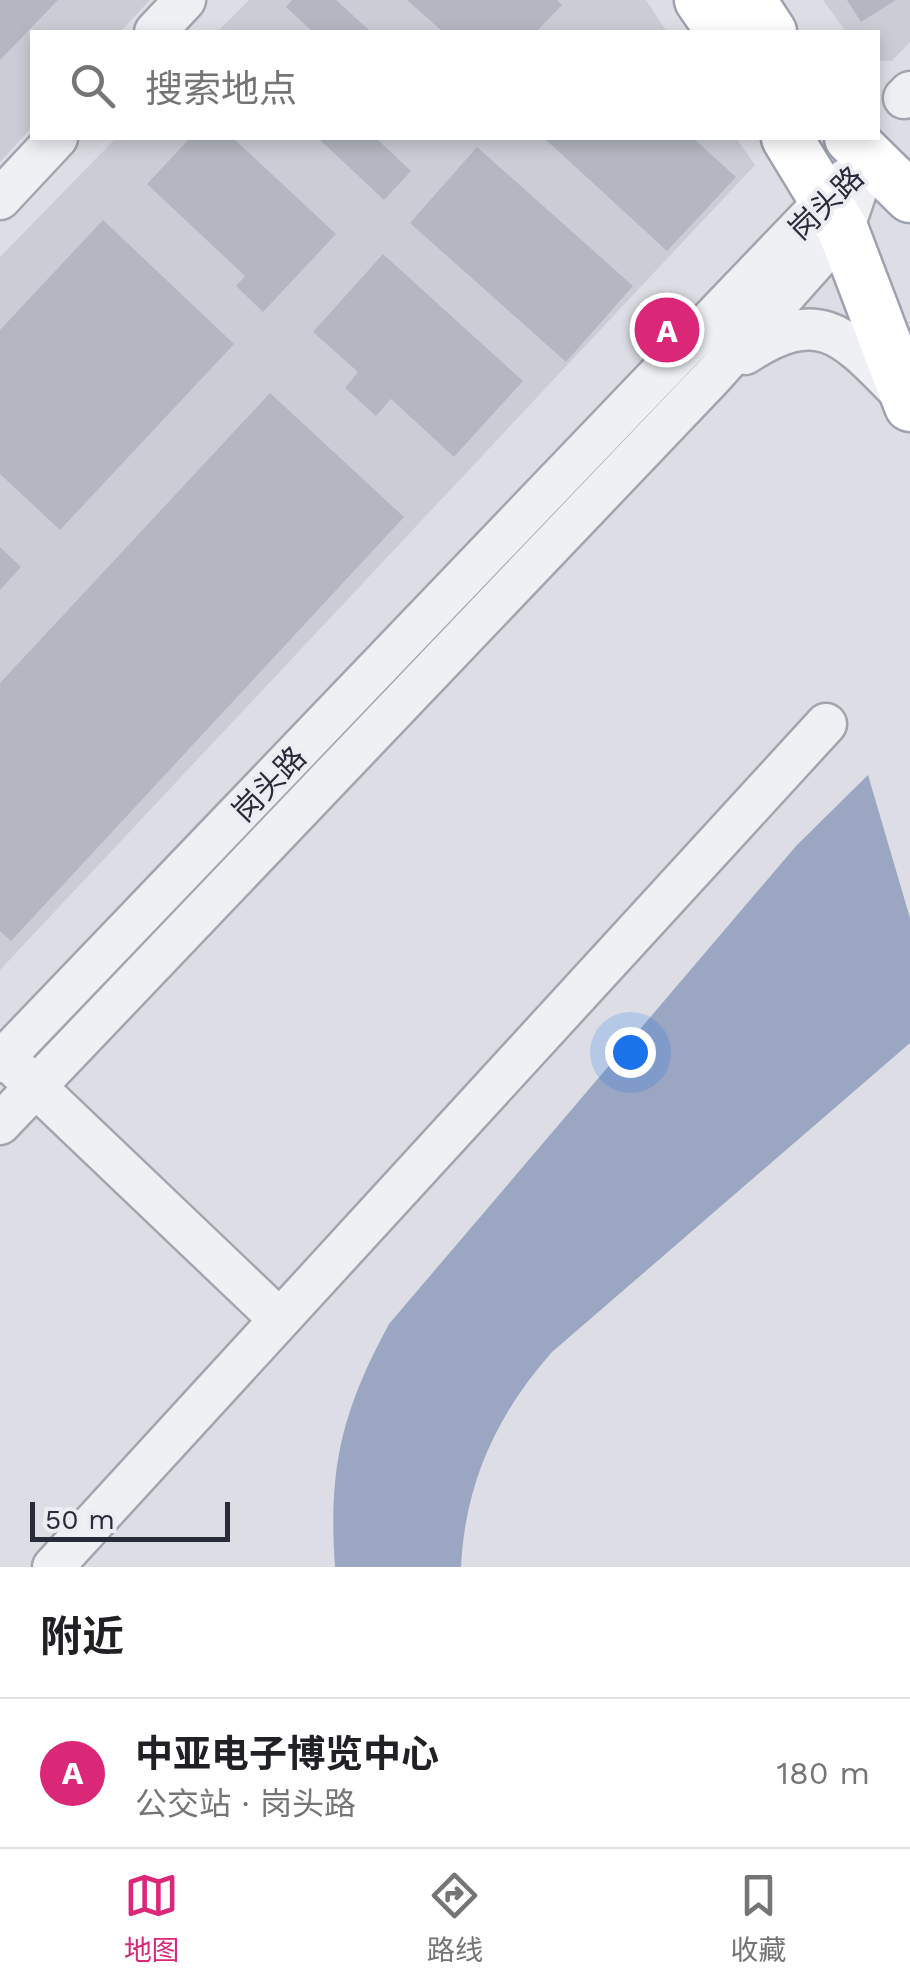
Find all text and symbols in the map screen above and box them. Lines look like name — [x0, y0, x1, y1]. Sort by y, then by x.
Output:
search box — [30, 30, 880, 140]
icon: search — [65, 58, 120, 113]
text: 搜索地点 — [145, 67, 297, 111]
street label: 岗头路 — [781, 159, 871, 247]
pin: A — [634, 292, 700, 368]
street label: 岗头路 — [225, 739, 313, 829]
your location — [605, 1027, 656, 1078]
scale bar — [30, 1497, 230, 1542]
text: 50 m — [45, 1503, 115, 1536]
text: 附近 — [40, 1612, 124, 1661]
text: 中亚电子博览中心 — [135, 1732, 439, 1776]
text: A — [62, 1754, 83, 1792]
text: 180 m — [776, 1754, 870, 1792]
text: 公交站 · 岗头路 — [135, 1785, 356, 1823]
tab: 地图 — [124, 1868, 180, 1968]
tab: 路线 — [427, 1868, 483, 1968]
tab: 收藏 — [730, 1868, 786, 1968]

